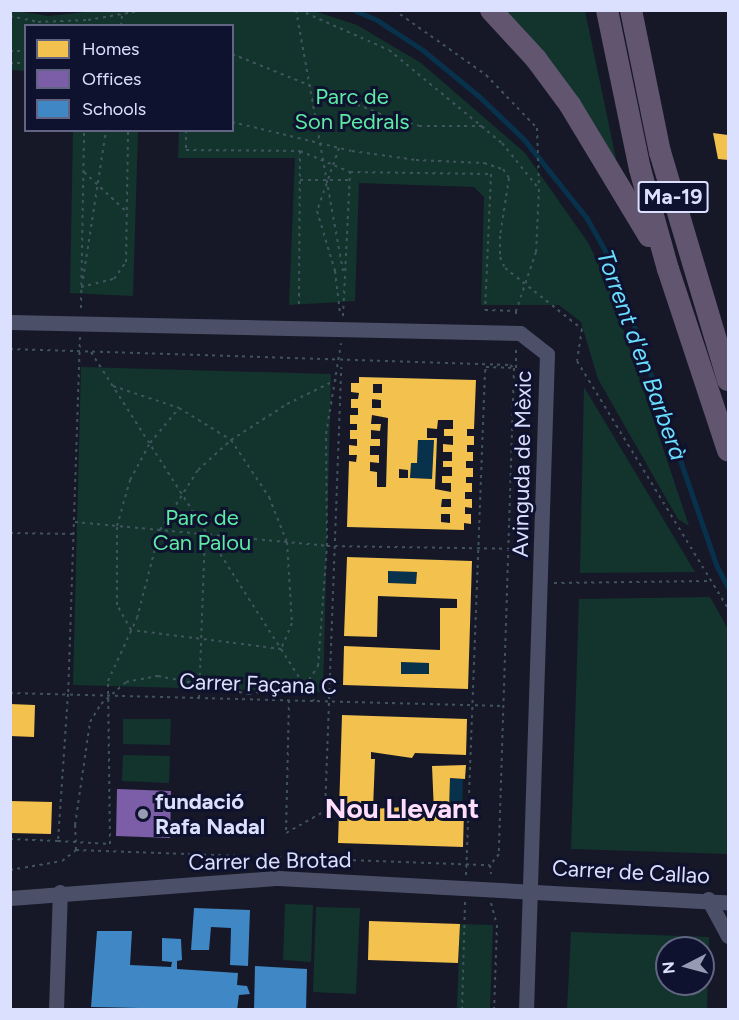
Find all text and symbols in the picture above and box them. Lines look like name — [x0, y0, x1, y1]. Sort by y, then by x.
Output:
legend — [24, 24, 234, 132]
text: Homes — [82, 38, 140, 60]
text: Offices — [82, 68, 141, 90]
park label: Parc de Son Pedrals — [294, 83, 410, 134]
text: Schools — [82, 98, 146, 120]
road number: Ma-19 — [637, 179, 709, 215]
water label: Torrent d'en Barberà — [591, 246, 693, 464]
street label: Avinguda de Mèxic — [507, 371, 537, 557]
park label: Parc de Can Palou — [153, 504, 251, 556]
street label: Carrer Façana C — [179, 668, 337, 700]
place label: fundació Rafa Nadal — [155, 788, 265, 840]
district label: Nou Llevant — [325, 791, 479, 825]
marker: fundació Rafa Nadal — [136, 807, 150, 821]
street label: Carrer de Brotad — [188, 846, 352, 876]
street label: Carrer de Callao — [551, 855, 711, 889]
north arrow — [655, 936, 715, 996]
text: N — [658, 961, 679, 975]

